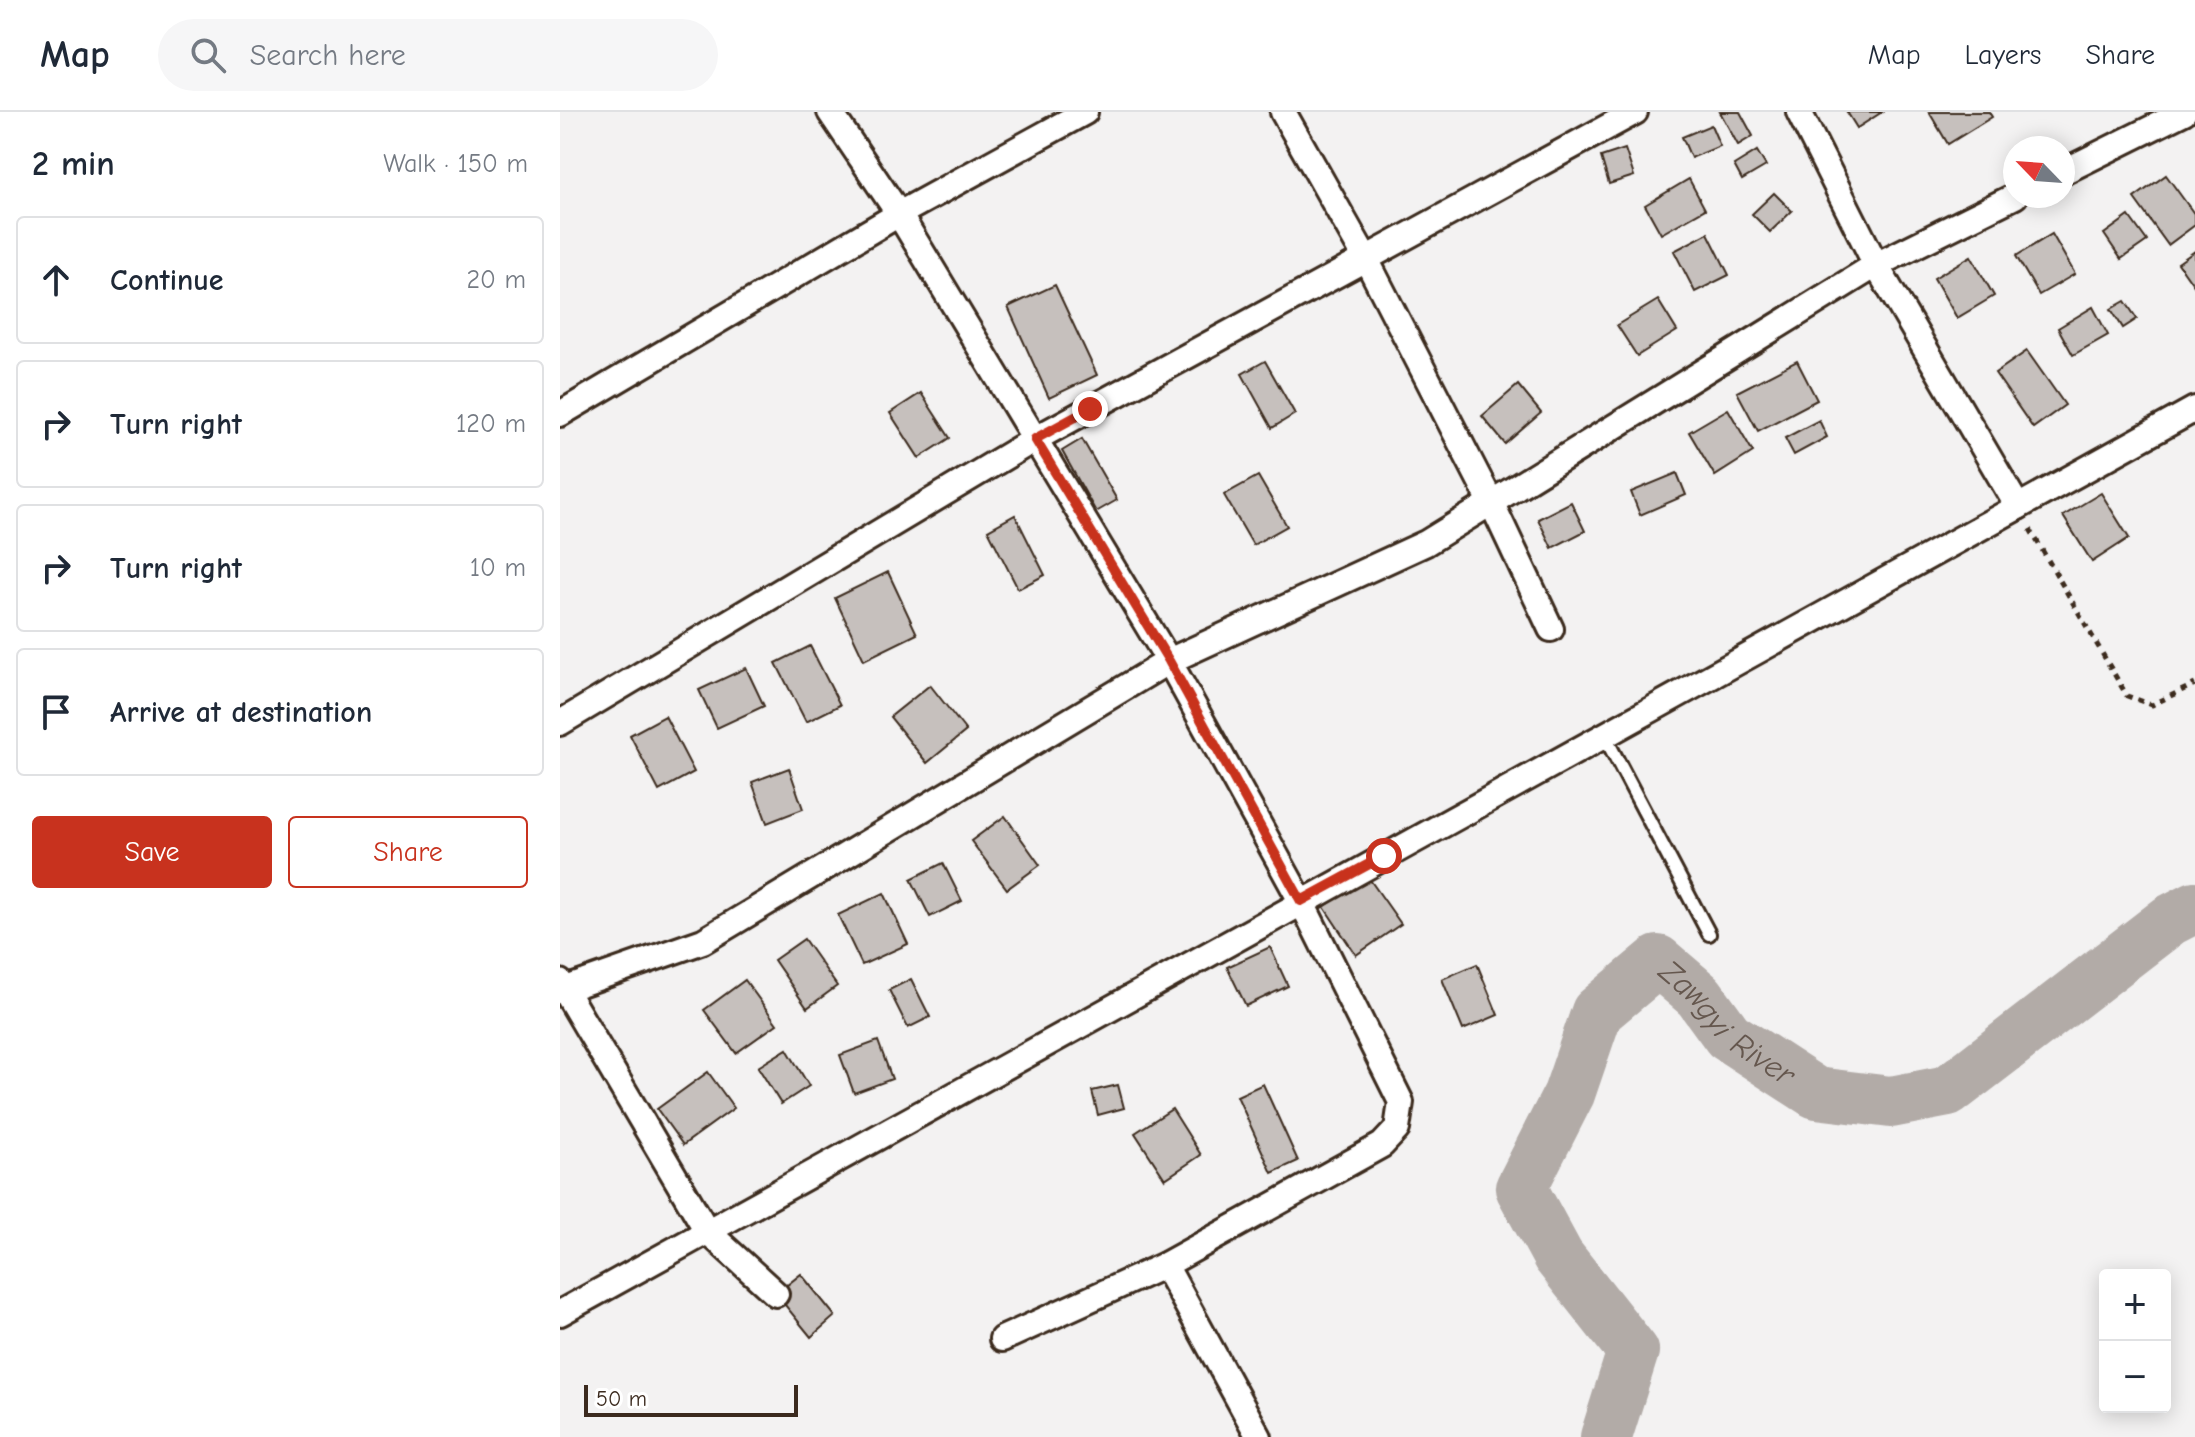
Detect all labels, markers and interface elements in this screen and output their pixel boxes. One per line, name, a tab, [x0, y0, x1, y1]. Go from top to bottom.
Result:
search box	[158, 19, 718, 91]
text: Map	[40, 33, 110, 77]
icon: search	[186, 33, 230, 77]
text: Search here	[250, 38, 406, 73]
text: Map	[1868, 39, 1921, 71]
text: Layers	[1965, 39, 2041, 71]
text: Share	[2085, 39, 2155, 71]
north arrow	[2003, 136, 2075, 208]
text: 2 min	[32, 144, 115, 184]
text: Walk · 150 m	[383, 149, 528, 179]
icon: ahead	[34, 258, 78, 302]
text: Continue	[110, 263, 224, 298]
text: 20 m	[466, 265, 526, 295]
route end	[1072, 391, 1108, 427]
icon: right	[34, 402, 78, 446]
text: Turn right	[110, 407, 242, 442]
text: 120 m	[456, 409, 526, 439]
icon: right	[34, 546, 78, 590]
text: Turn right	[110, 551, 242, 586]
text: 10 m	[470, 553, 526, 583]
icon: arrive	[34, 690, 78, 734]
text: Arrive at destination	[110, 695, 372, 730]
button: Save	[32, 816, 272, 888]
button: Share	[288, 816, 528, 888]
route start	[1366, 838, 1402, 874]
water label: Zawgyi River	[1651, 952, 1803, 1094]
map controls	[2099, 1269, 2171, 1413]
button: +	[2099, 1269, 2171, 1341]
button: −	[2099, 1341, 2171, 1413]
scale bar	[584, 1381, 798, 1417]
text: 50 m	[596, 1386, 647, 1412]

